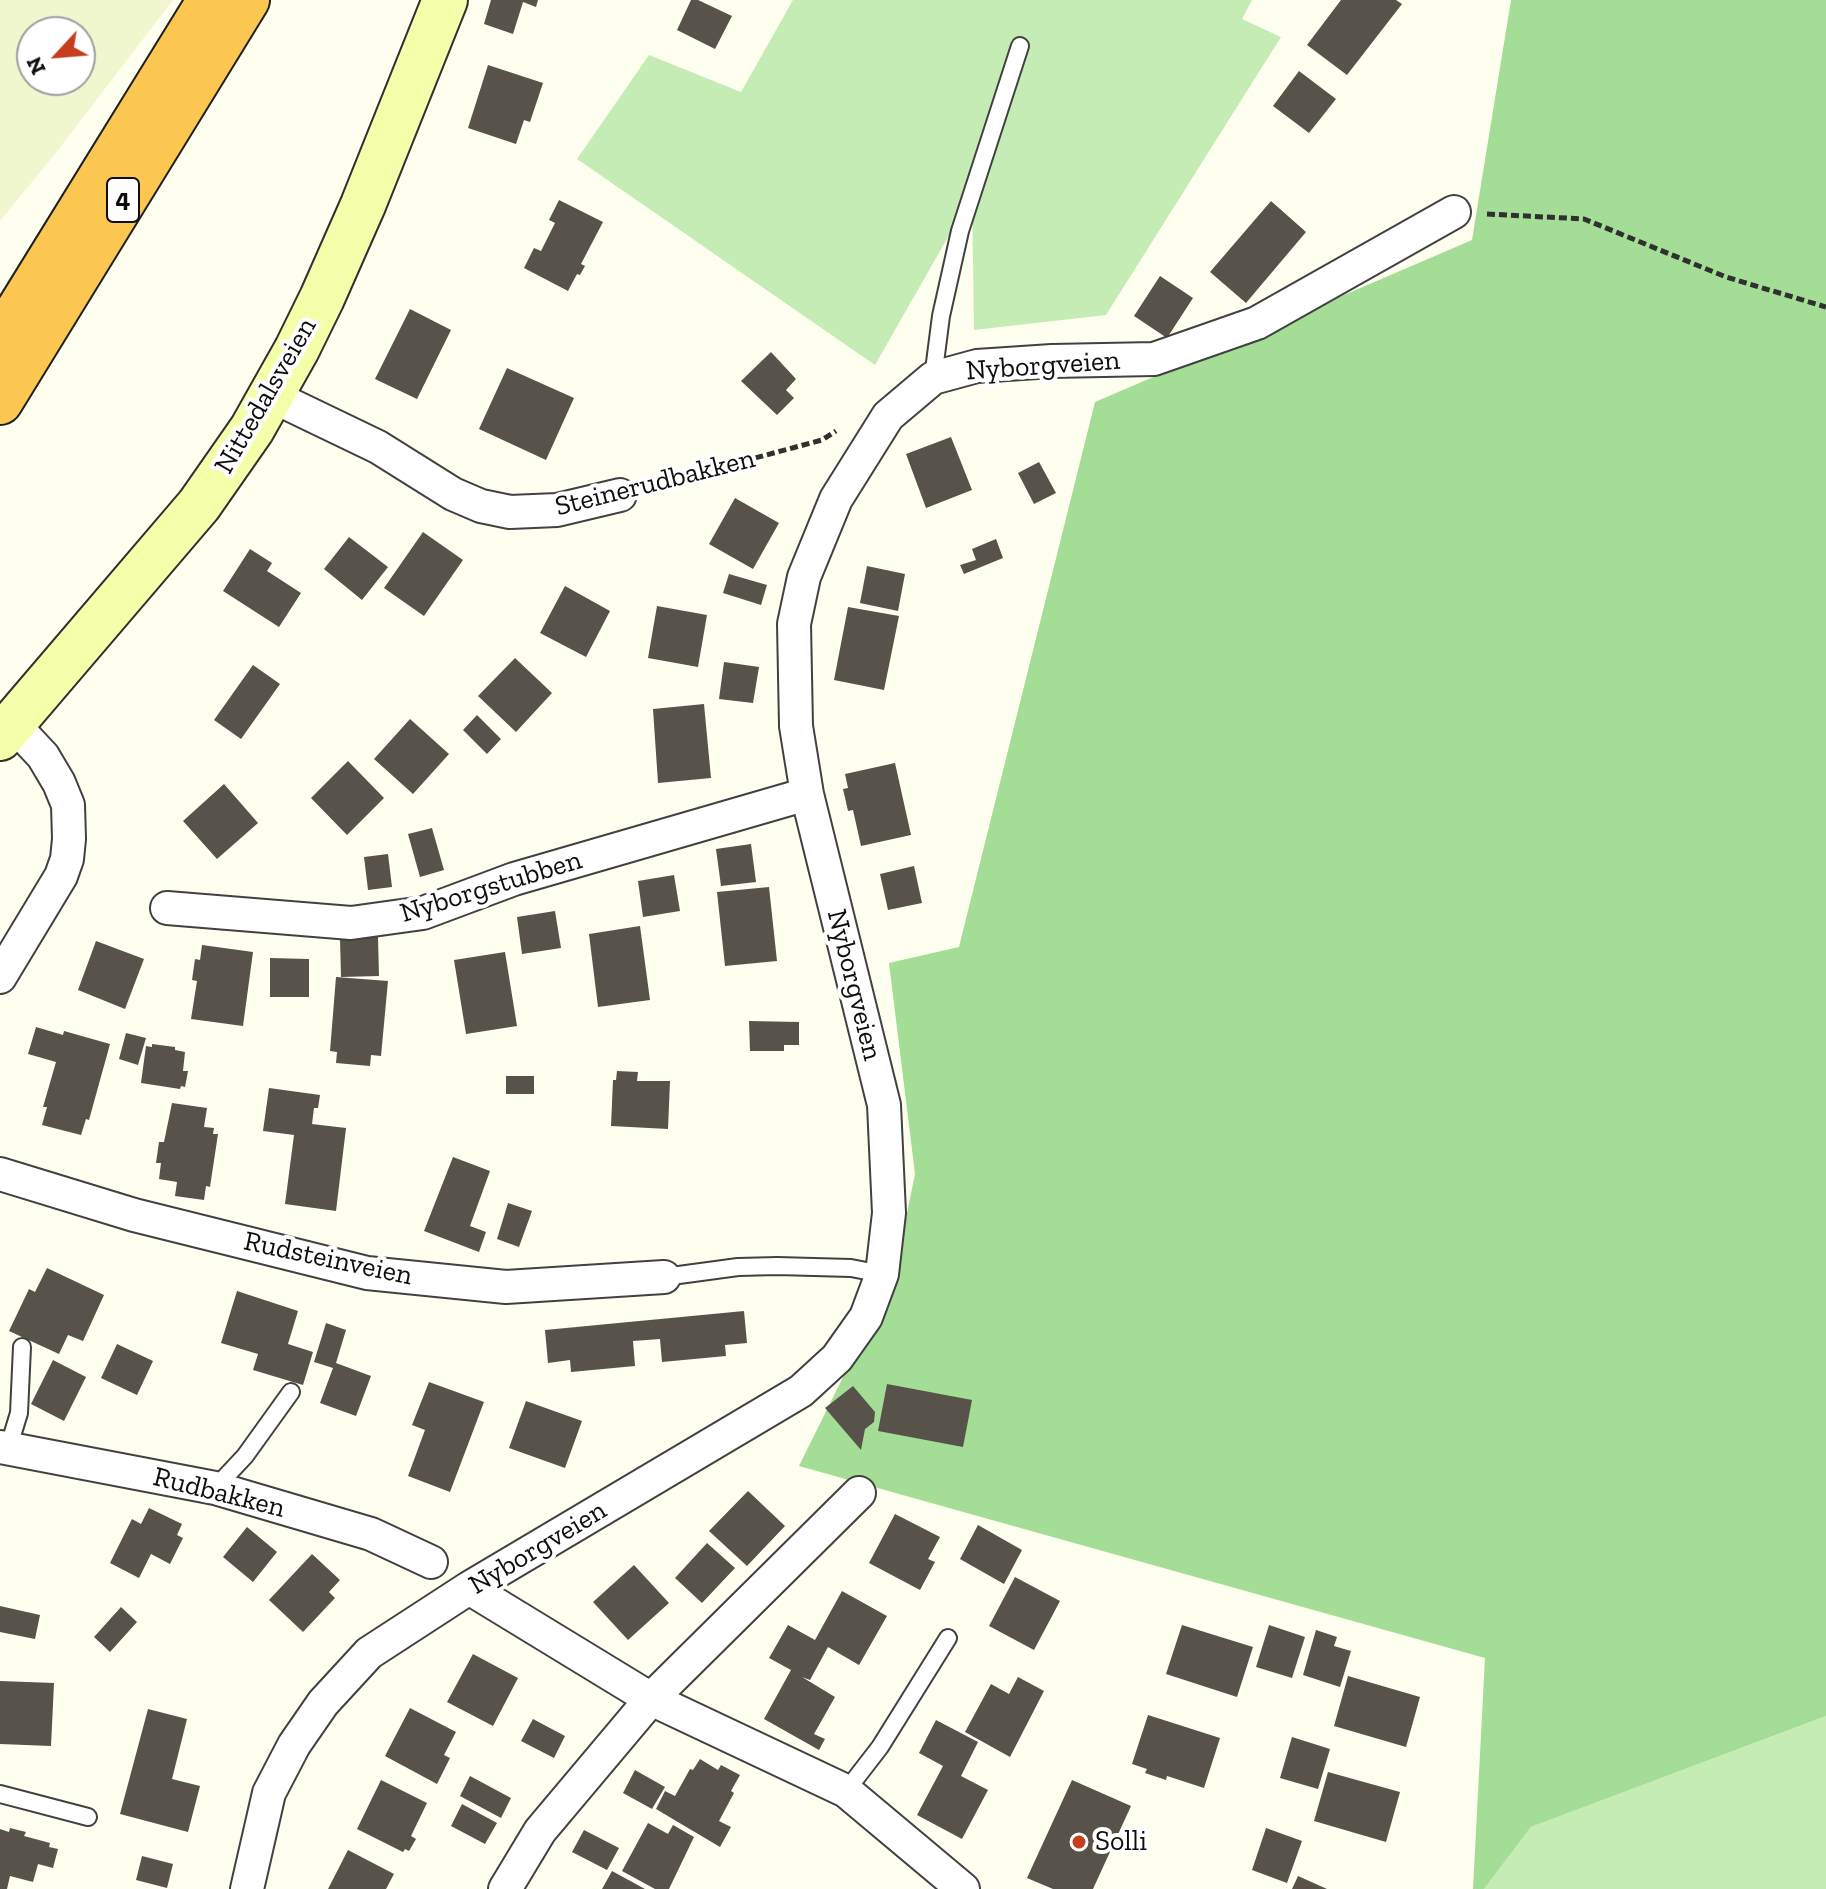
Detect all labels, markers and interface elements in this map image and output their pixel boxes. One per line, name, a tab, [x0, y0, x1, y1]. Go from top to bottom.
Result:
north arrow	[16, 16, 96, 96]
text: N	[20, 52, 52, 79]
road number: 4	[107, 178, 139, 222]
street label: Nittedalsveien	[208, 312, 324, 480]
street label: Nyborgveien	[965, 344, 1121, 388]
street label: Steinerudbakken	[552, 442, 758, 524]
street label: Nyborgstubben	[396, 843, 586, 931]
street label: Nyborgveien	[819, 906, 889, 1064]
street label: Rudsteinveien	[241, 1225, 415, 1293]
street label: Rudbakken	[150, 1460, 288, 1526]
street label: Nyborgveien	[463, 1494, 613, 1602]
place label: Solli	[1095, 1825, 1147, 1859]
marker: Solli	[1070, 1833, 1088, 1851]

